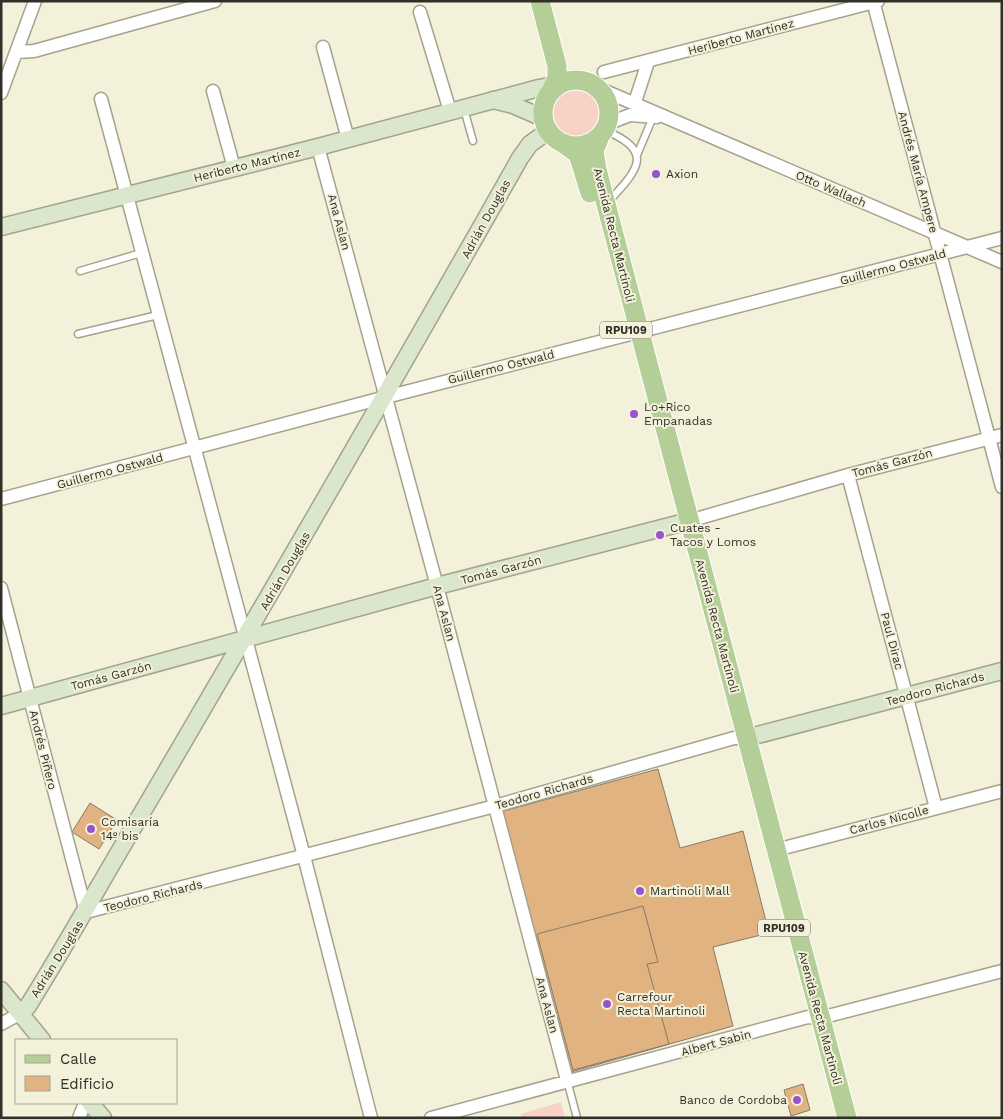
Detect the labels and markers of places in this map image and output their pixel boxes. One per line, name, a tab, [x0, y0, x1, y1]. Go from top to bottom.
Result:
place label: Axion	[666, 167, 698, 181]
marker: Axion	[650, 168, 662, 180]
place label: Lo+Rico Empanadas	[644, 400, 712, 428]
marker: Lo+Rico Empanadas	[628, 408, 640, 420]
place label: Cuates - Tacos y Lomos	[670, 521, 756, 549]
marker: Cuates - Tacos y Lomos	[654, 529, 666, 541]
place label: Comisaría 14º bis	[101, 815, 159, 843]
marker: Comisaría 14º bis	[85, 823, 97, 835]
place label: Martinoli Mall	[650, 884, 730, 898]
marker: Martinoli Mall	[634, 885, 646, 897]
place label: Carrefour Recta Martinoli	[617, 990, 705, 1018]
marker: Carrefour Recta Martinoli	[601, 998, 613, 1010]
place label: Banco de Cordoba	[679, 1093, 787, 1107]
marker: Banco de Cordoba	[791, 1094, 803, 1106]

